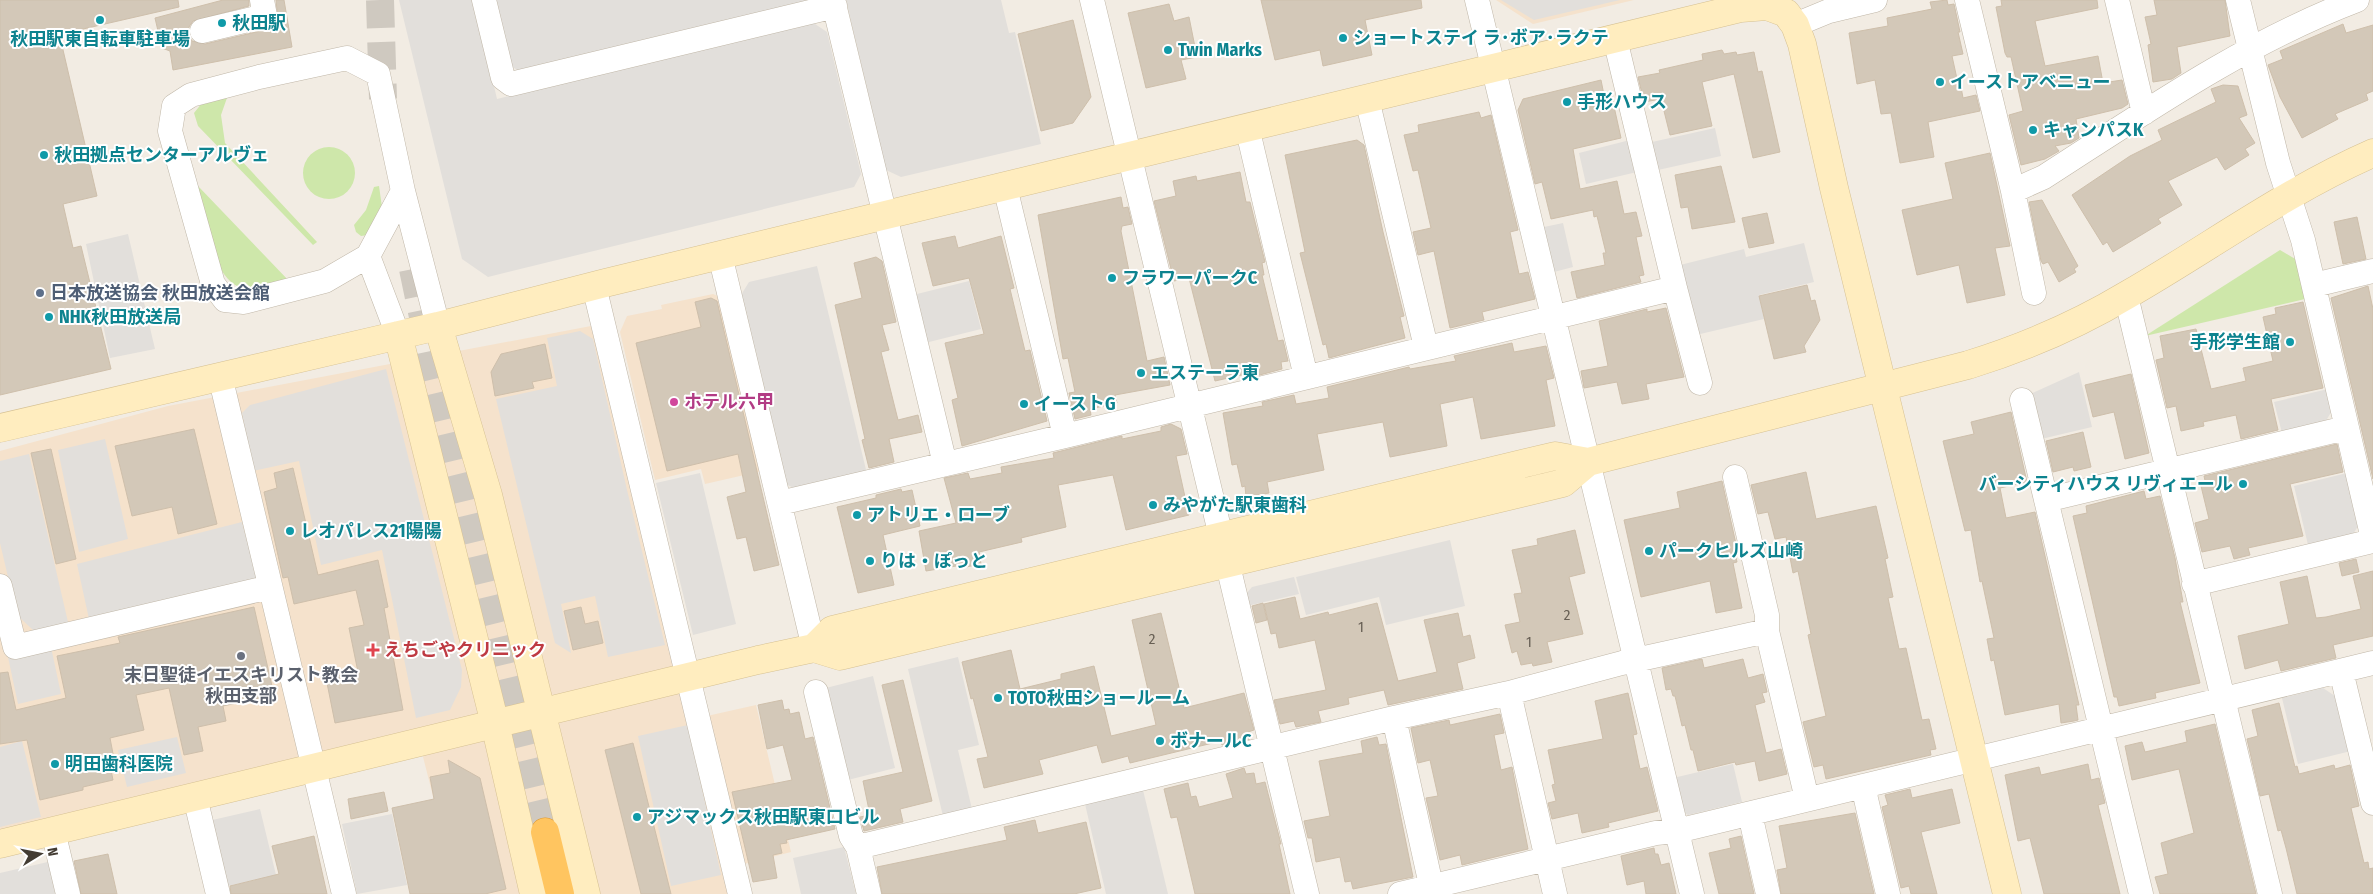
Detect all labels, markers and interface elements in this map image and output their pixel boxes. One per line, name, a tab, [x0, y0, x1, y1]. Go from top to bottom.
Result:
place label: 秋田駅	[232, 12, 286, 34]
marker: 秋田駅東自転車駐車場	[94, 14, 106, 26]
marker: 秋田駅	[216, 17, 228, 29]
place label: ショートステイ ラ･ボア･ラクテ	[1353, 27, 1609, 49]
place label: 秋田駅東自転車駐車場	[10, 28, 190, 50]
marker: ショートステイ ラ･ボア･ラクテ	[1337, 32, 1349, 44]
place label: Twin Marks	[1178, 39, 1262, 61]
marker: Twin Marks	[1162, 44, 1174, 56]
place label: イーストアベニュー	[1950, 71, 2111, 93]
marker: イーストアベニュー	[1934, 76, 1946, 88]
place label: 手形ハウス	[1577, 91, 1667, 113]
marker: 手形ハウス	[1561, 96, 1573, 108]
place label: キャンパスK	[2043, 119, 2144, 141]
marker: キャンパスK	[2027, 124, 2039, 136]
place label: 秋田拠点センターアルヴェ	[54, 144, 269, 166]
marker: 秋田拠点センターアルヴェ	[38, 149, 50, 161]
place label: フラワーパークC	[1122, 267, 1258, 289]
marker: フラワーパークC	[1106, 272, 1118, 284]
place label: 日本放送協会 秋田放送会館	[50, 282, 270, 304]
marker: 日本放送協会 秋田放送会館	[34, 287, 46, 299]
place label: NHK秋田放送局	[59, 306, 181, 328]
marker: NHK秋田放送局	[43, 311, 55, 323]
place label: 手形学生館	[2190, 331, 2280, 353]
marker: 手形学生館	[2284, 336, 2296, 348]
place label: エステーラ東	[1151, 362, 1259, 384]
marker: エステーラ東	[1135, 367, 1147, 379]
place label: ホテル六甲	[684, 391, 774, 413]
place label: イーストG	[1034, 393, 1116, 415]
marker: ホテル六甲	[668, 396, 680, 408]
marker: イーストG	[1018, 398, 1030, 410]
place label: バーシティハウス リヴィエール	[1979, 473, 2233, 495]
marker: バーシティハウス リヴィエール	[2237, 478, 2249, 490]
place label: みやがた駅東歯科	[1163, 494, 1307, 516]
marker: みやがた駅東歯科	[1147, 499, 1159, 511]
place label: アトリエ・ローブ	[867, 504, 1010, 526]
marker: アトリエ・ローブ	[851, 509, 863, 521]
place label: レオパレス21陽陽	[300, 520, 442, 542]
marker: レオパレス21陽陽	[284, 525, 296, 537]
place label: パークヒルズ山崎	[1659, 540, 1803, 562]
marker: パークヒルズ山崎	[1643, 545, 1655, 557]
place label: りは・ぽっと	[880, 550, 988, 572]
marker: りは・ぽっと	[864, 555, 876, 567]
house number: 2	[1564, 606, 1571, 624]
house number: 1	[1358, 618, 1364, 636]
house number: 2	[1149, 630, 1156, 648]
house number: 1	[1526, 633, 1532, 651]
place label: えちごやクリニック	[384, 639, 546, 661]
marker: えちごやクリニック	[366, 643, 380, 657]
marker: 末日聖徒イエスキリスト教会 秋田支部	[235, 650, 247, 662]
place label: 末日聖徒イエスキリスト教会 秋田支部	[124, 664, 358, 707]
place label: TOTO秋田ショールーム	[1008, 687, 1190, 709]
marker: TOTO秋田ショールーム	[992, 692, 1004, 704]
place label: ボナールC	[1170, 730, 1252, 752]
marker: ボナールC	[1154, 735, 1166, 747]
place label: 明田歯科医院	[65, 753, 173, 775]
marker: 明田歯科医院	[49, 758, 61, 770]
place label: アジマックス秋田駅東口ビル	[647, 806, 880, 828]
marker: アジマックス秋田駅東口ビル	[631, 811, 643, 823]
north arrow	[15, 829, 65, 879]
text: N	[43, 846, 61, 857]

